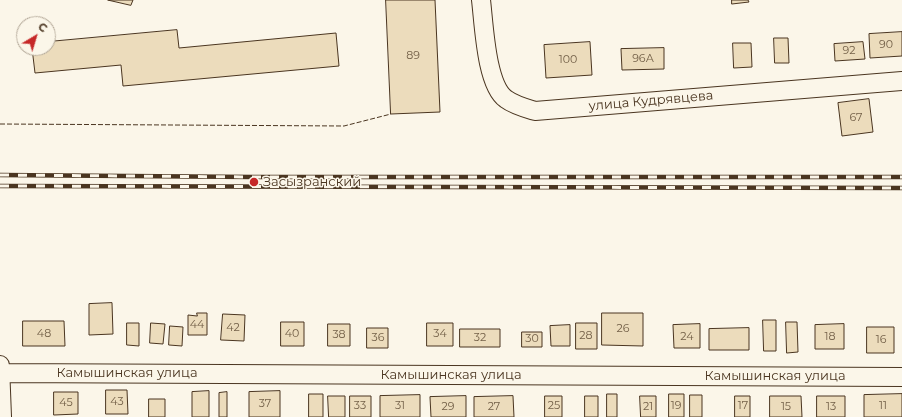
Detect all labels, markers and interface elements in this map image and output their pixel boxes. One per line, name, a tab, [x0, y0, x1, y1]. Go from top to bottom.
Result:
north arrow	[16, 16, 56, 56]
text: С	[35, 19, 50, 35]
house number: 90	[879, 38, 893, 52]
house number: 92	[843, 44, 855, 58]
house number: 89	[406, 49, 420, 63]
house number: 96А	[632, 52, 654, 66]
house number: 100	[559, 53, 577, 67]
street label: улица Кудрявцева	[588, 88, 714, 114]
house number: 67	[849, 111, 863, 125]
place label: Засызранский	[263, 174, 361, 190]
marker: Засызранский	[248, 176, 260, 188]
house number: 44	[190, 318, 204, 332]
house number: 42	[226, 321, 240, 335]
house number: 26	[617, 322, 629, 336]
house number: 48	[37, 327, 51, 341]
house number: 40	[285, 327, 299, 341]
house number: 34	[433, 327, 447, 341]
house number: 38	[332, 328, 346, 342]
house number: 28	[579, 329, 593, 343]
house number: 24	[680, 330, 694, 344]
house number: 18	[825, 330, 835, 344]
house number: 36	[372, 331, 384, 345]
house number: 32	[474, 331, 486, 345]
house number: 30	[525, 332, 539, 346]
house number: 16	[876, 333, 886, 347]
street label: Камышинская улица	[57, 365, 197, 381]
street label: Камышинская улица	[381, 367, 521, 383]
street label: Камышинская улица	[705, 368, 845, 384]
house number: 43	[110, 395, 124, 409]
house number: 45	[59, 396, 73, 410]
house number: 37	[259, 397, 271, 411]
house number: 33	[354, 399, 366, 413]
house number: 31	[395, 399, 405, 413]
house number: 25	[548, 399, 560, 413]
house number: 19	[671, 399, 681, 413]
house number: 17	[738, 399, 748, 413]
house number: 11	[879, 399, 887, 413]
house number: 29	[442, 400, 454, 414]
house number: 27	[488, 400, 500, 414]
house number: 21	[643, 400, 653, 414]
house number: 15	[781, 400, 791, 414]
house number: 13	[826, 400, 836, 414]

